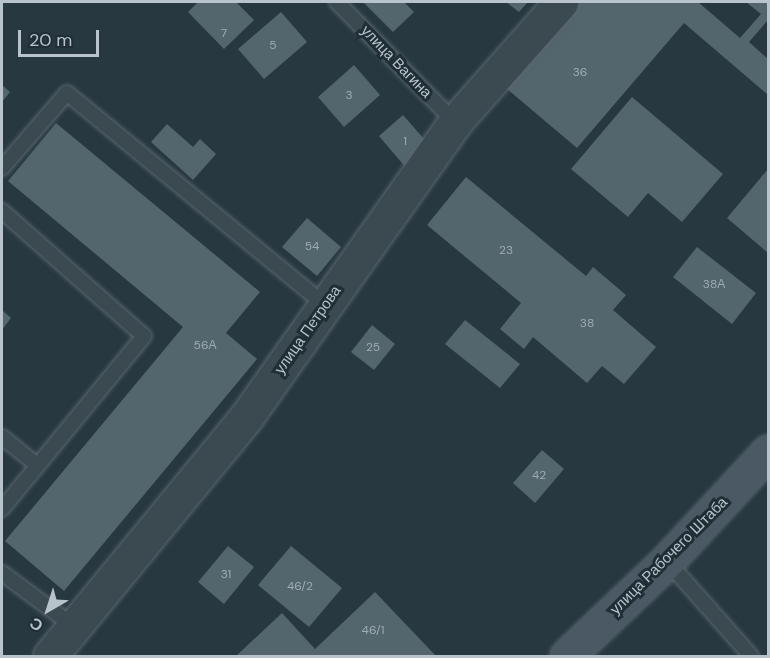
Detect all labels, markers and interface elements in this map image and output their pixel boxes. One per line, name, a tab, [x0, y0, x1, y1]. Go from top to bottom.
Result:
scale bar	[21, 18, 102, 56]
street label: улица Вагина	[357, 22, 435, 102]
house number: 7	[221, 27, 227, 41]
text: 20 m	[29, 28, 72, 52]
house number: 5	[269, 39, 277, 53]
house number: 36	[573, 66, 587, 80]
house number: 3	[345, 89, 353, 103]
house number: 1	[403, 135, 407, 149]
house number: 54	[305, 240, 319, 254]
house number: 23	[499, 244, 513, 258]
house number: 38А	[703, 278, 725, 292]
street label: улица Петрова	[271, 282, 345, 378]
house number: 38	[580, 317, 594, 331]
house number: 56А	[194, 339, 216, 353]
house number: 25	[366, 341, 380, 355]
house number: 42	[532, 469, 546, 483]
street label: улица Рабочего Штаба	[607, 494, 731, 618]
house number: 31	[221, 568, 231, 582]
north arrow	[18, 580, 78, 640]
house number: 46/2	[287, 580, 313, 594]
text: С	[25, 613, 47, 636]
house number: 46/1	[362, 624, 384, 638]

